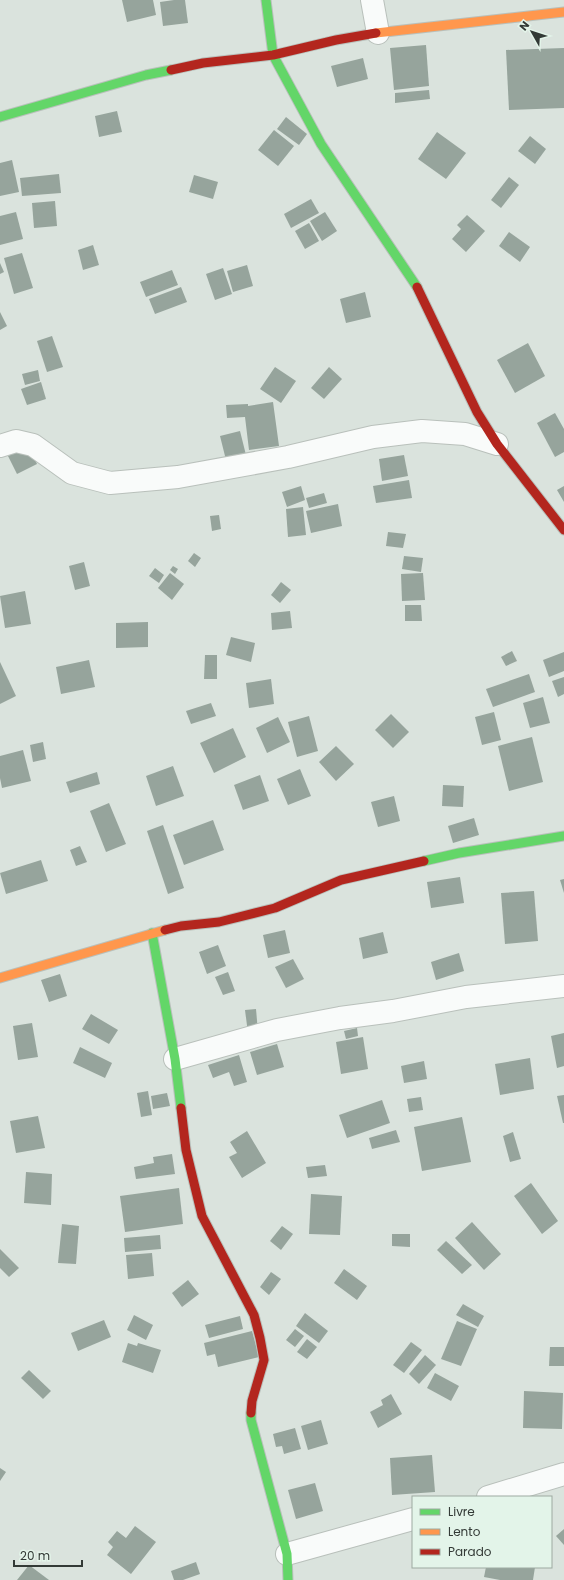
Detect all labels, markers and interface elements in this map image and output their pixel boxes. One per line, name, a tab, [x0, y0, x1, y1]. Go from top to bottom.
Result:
north arrow	[512, 12, 552, 52]
text: N	[515, 17, 533, 34]
legend	[412, 1496, 552, 1568]
text: Livre	[448, 1503, 475, 1520]
text: Lento	[448, 1523, 481, 1540]
scale bar	[14, 1542, 82, 1568]
text: Parado	[448, 1543, 492, 1560]
text: 20 m	[20, 1547, 50, 1564]

